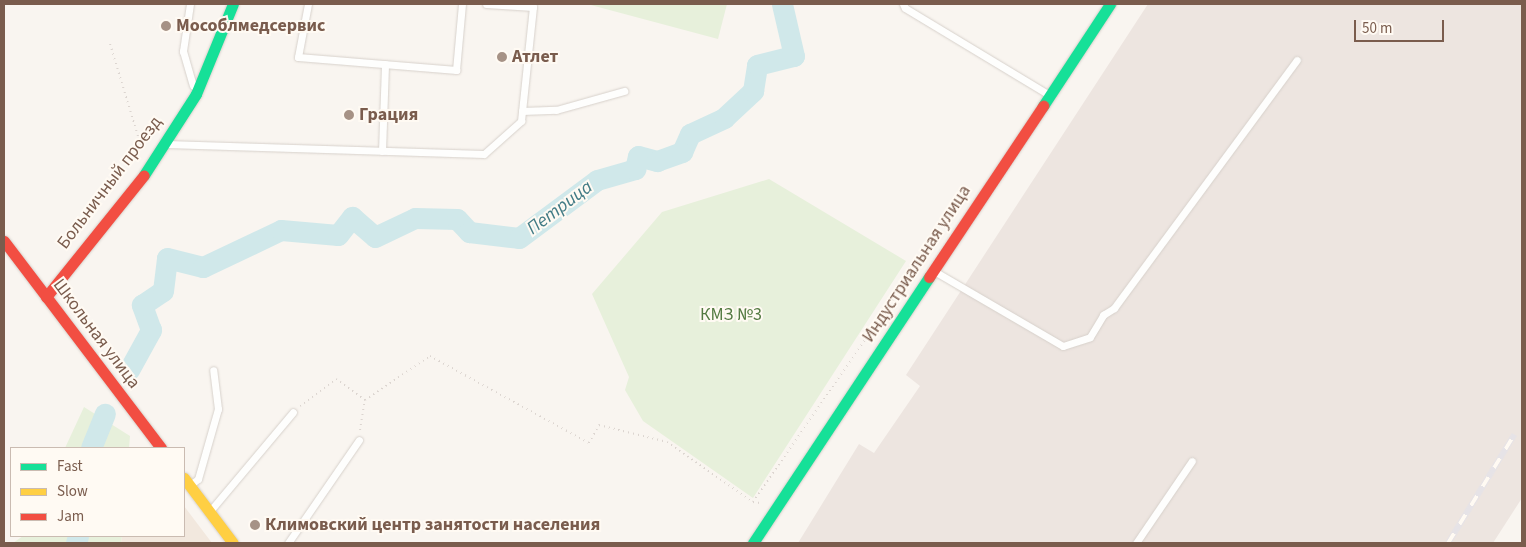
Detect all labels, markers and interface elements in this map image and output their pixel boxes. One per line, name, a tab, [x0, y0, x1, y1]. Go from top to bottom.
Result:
scale bar	[1356, 10, 1446, 42]
place label: Мособлмедсервис	[176, 15, 326, 37]
text: 50 m	[1362, 18, 1392, 39]
marker: Мособлмедсервис	[160, 20, 172, 32]
place label: Атлет	[512, 46, 558, 68]
marker: Атлет	[496, 51, 508, 63]
place label: Грация	[359, 104, 418, 126]
marker: Грация	[343, 109, 355, 121]
street label: Больничный проезд	[53, 112, 167, 254]
water label: Петрица	[523, 176, 597, 240]
street label: Индустриальная улица	[858, 181, 976, 347]
street label: Школьная улица	[48, 275, 144, 393]
park label: КМЗ №3	[700, 304, 762, 326]
legend	[10, 447, 185, 537]
text: Fast	[57, 456, 83, 477]
text: Slow	[57, 481, 88, 502]
text: Jam	[57, 506, 84, 527]
place label: Климовский центр занятости населения	[265, 514, 600, 536]
marker: Климовский центр занятости населения	[249, 519, 261, 531]

